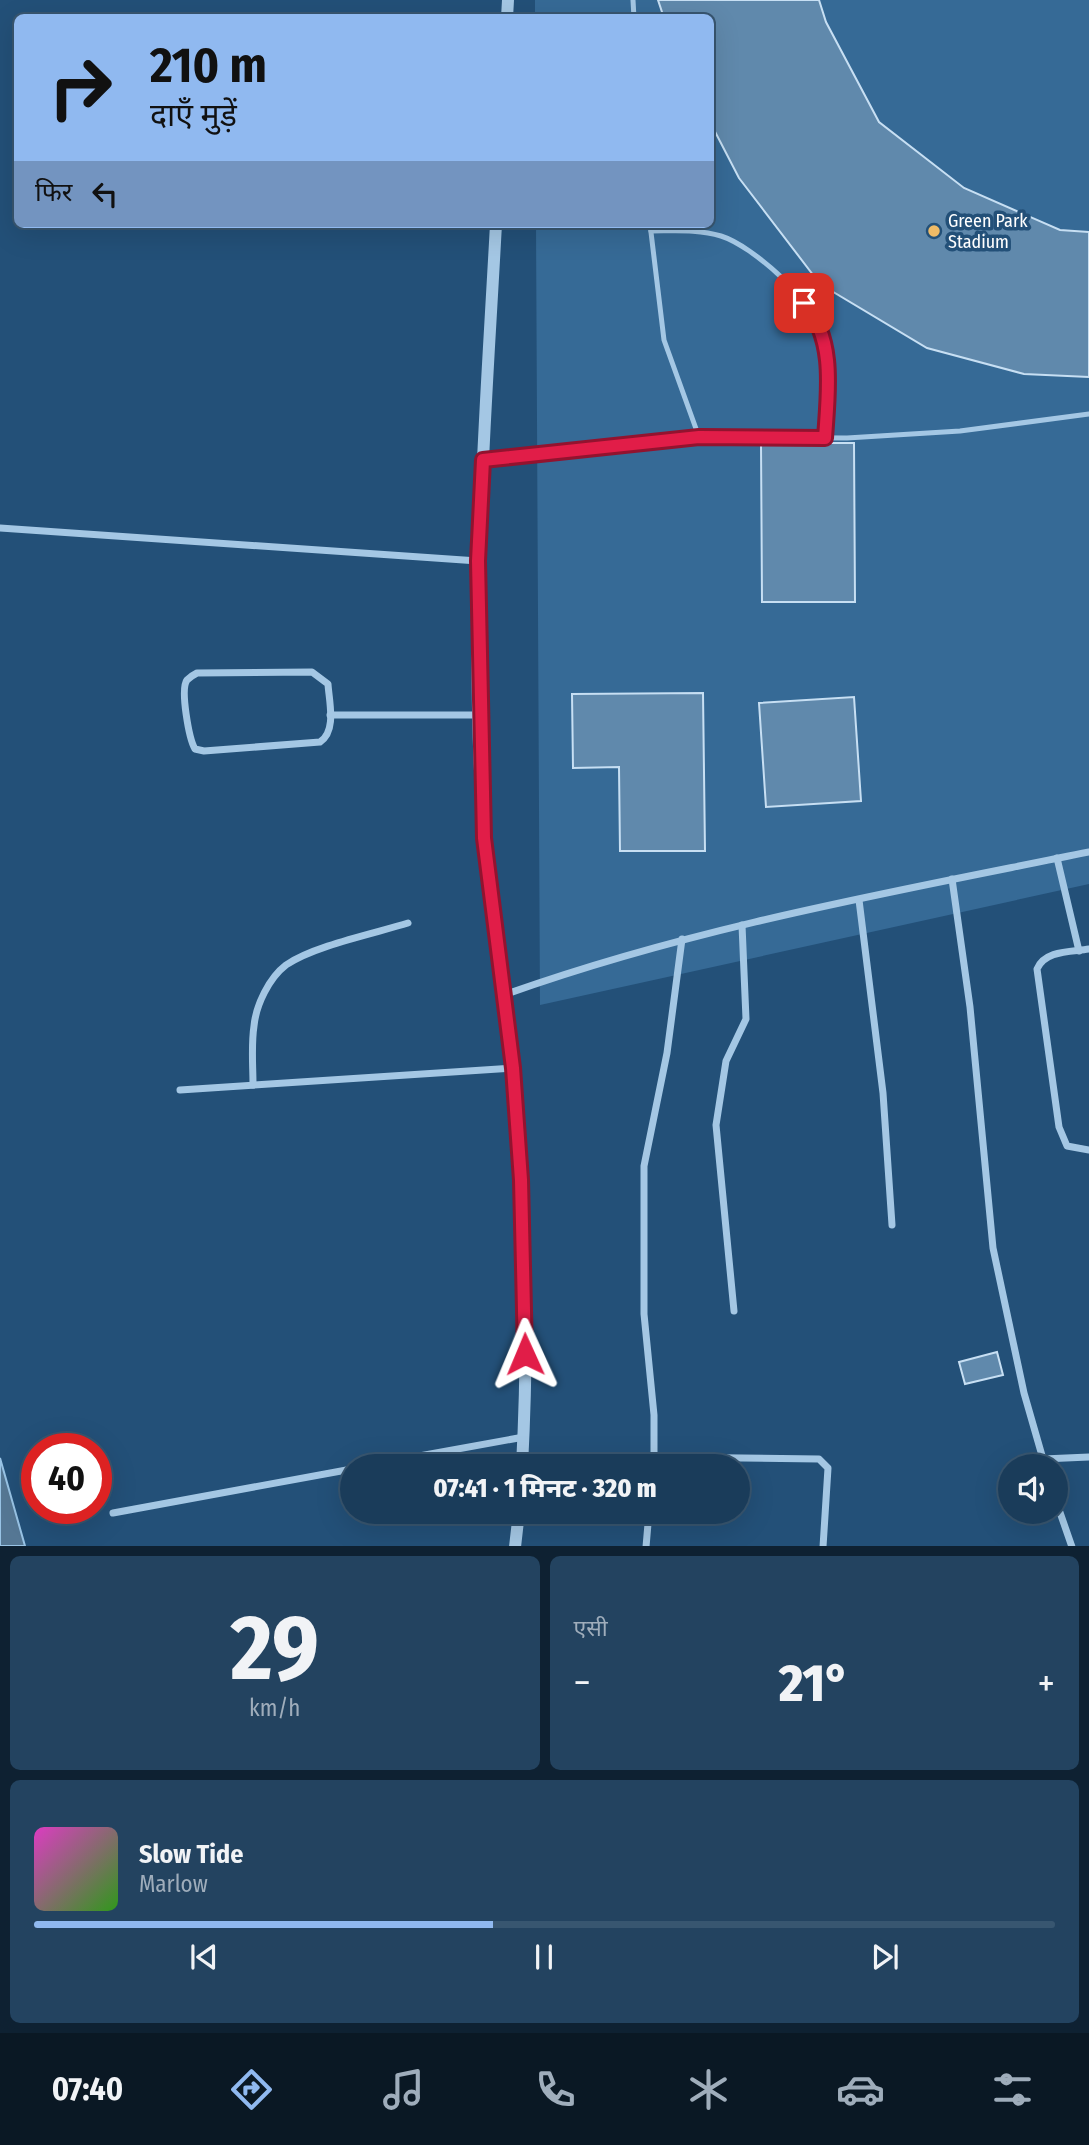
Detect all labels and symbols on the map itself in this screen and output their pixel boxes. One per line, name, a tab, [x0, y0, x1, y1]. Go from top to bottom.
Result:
place label: Green Park Stadium	[948, 210, 1028, 253]
marker: Green Park Stadium	[926, 223, 942, 239]
pin	[774, 273, 834, 333]
position arrow	[488, 1317, 562, 1391]
speed limit sign: 40	[21, 1433, 112, 1524]

